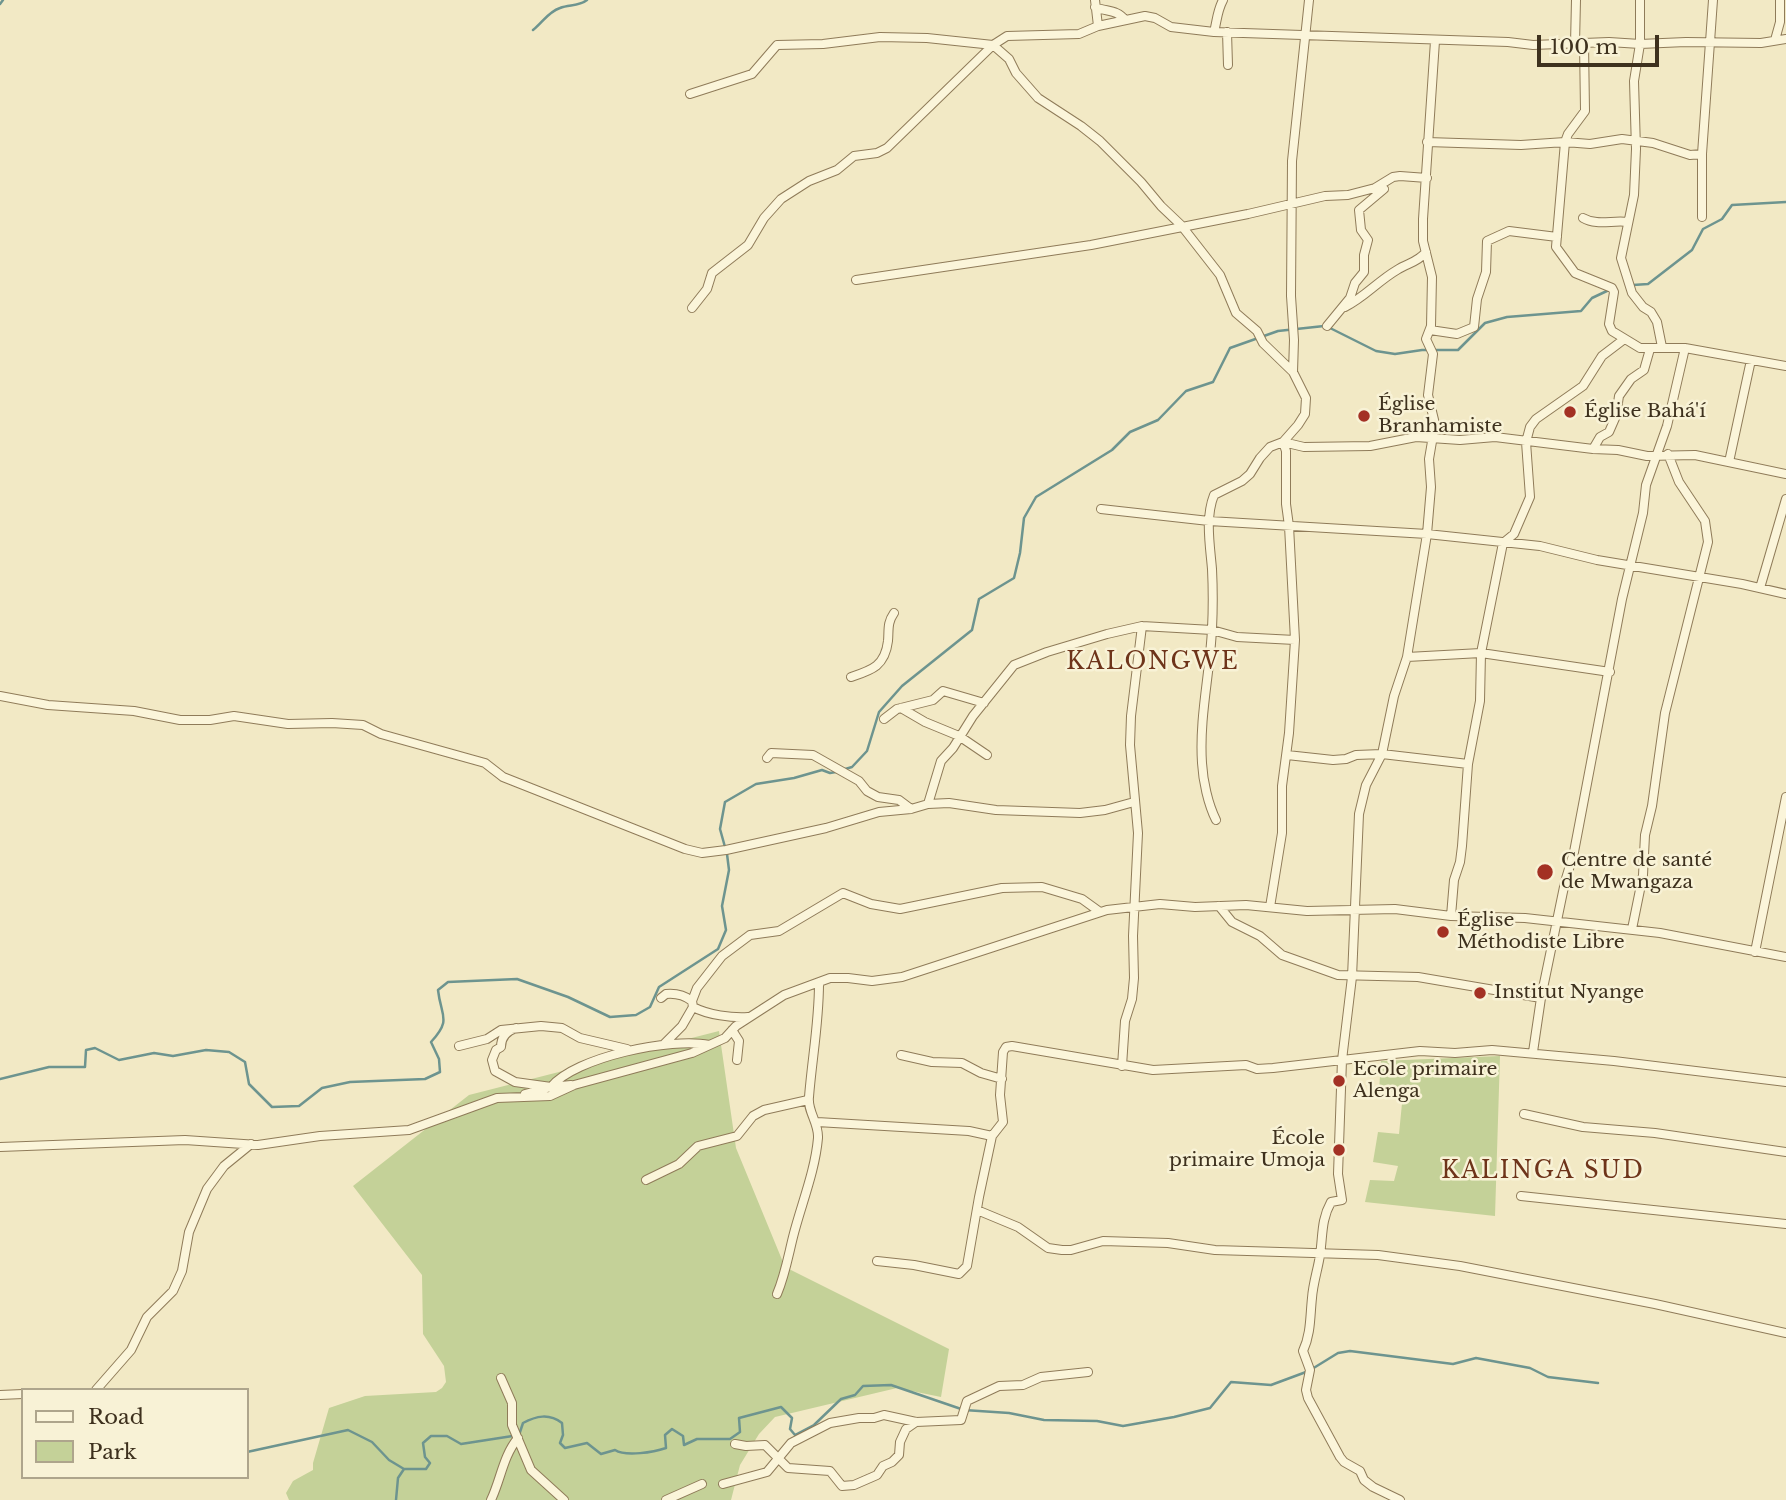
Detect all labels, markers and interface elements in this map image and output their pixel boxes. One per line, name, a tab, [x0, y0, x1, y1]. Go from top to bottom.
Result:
scale bar	[1541, 21, 1664, 65]
text: 100 m	[1550, 34, 1618, 60]
place label: Église Branhamiste	[1378, 394, 1502, 438]
place label: Église Bahá'í	[1584, 401, 1706, 423]
marker: Église Bahá'í	[1562, 404, 1578, 420]
marker: Église Branhamiste	[1356, 408, 1372, 424]
district label: KALONGWE	[1067, 649, 1239, 677]
place label: Centre de santé de Mwangaza	[1561, 850, 1712, 894]
marker: Centre de santé de Mwangaza	[1535, 862, 1555, 882]
place label: Église Méthodiste Libre	[1457, 910, 1625, 954]
marker: Église Méthodiste Libre	[1435, 924, 1451, 940]
place label: Institut Nyange	[1494, 982, 1644, 1004]
marker: Institut Nyange	[1472, 985, 1488, 1001]
place label: Ecole primaire Alenga	[1353, 1059, 1497, 1103]
marker: Ecole primaire Alenga	[1331, 1073, 1347, 1089]
place label: École primaire Umoja	[1169, 1128, 1325, 1172]
marker: École primaire Umoja	[1331, 1142, 1347, 1158]
district label: KALINGA SUD	[1443, 1158, 1643, 1186]
legend	[21, 1388, 248, 1479]
text: Road	[88, 1404, 144, 1430]
text: Park	[88, 1439, 137, 1465]

